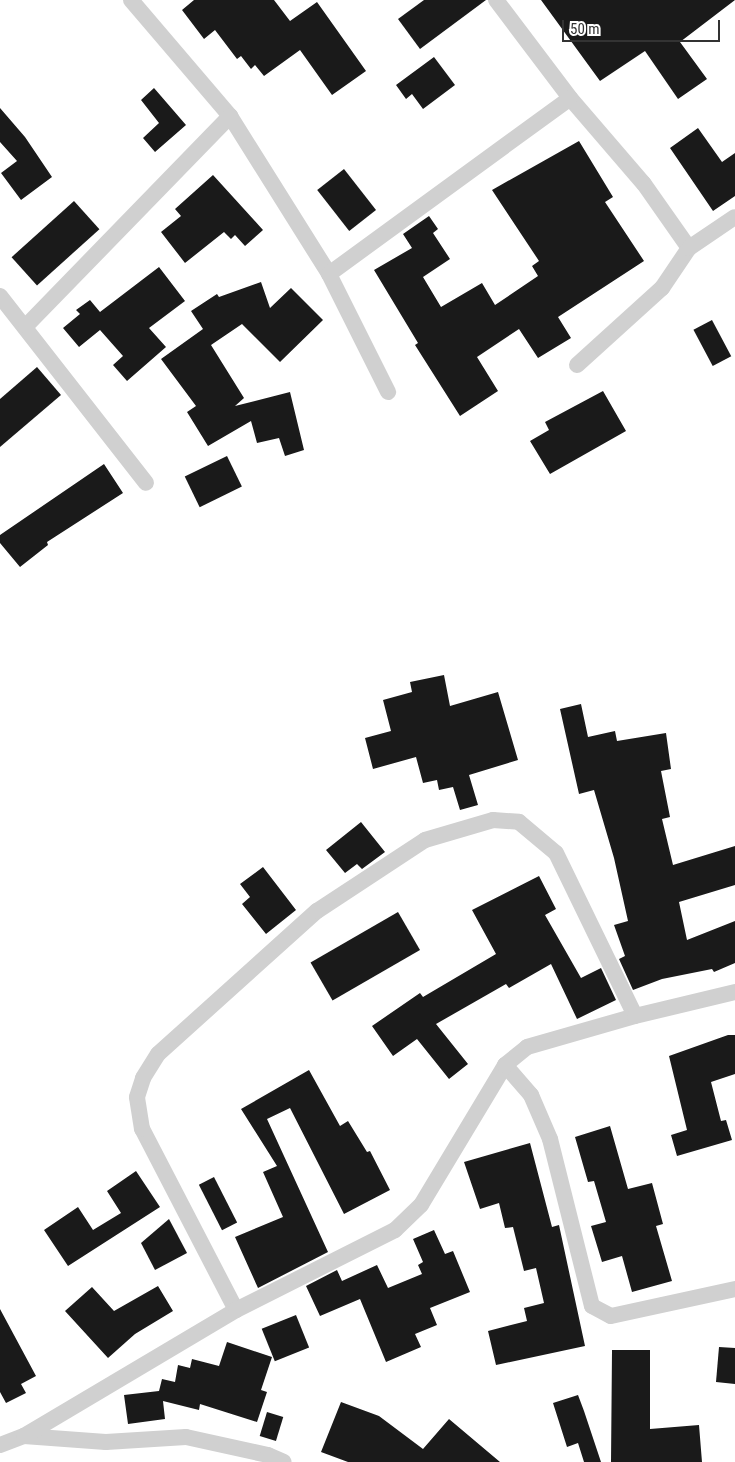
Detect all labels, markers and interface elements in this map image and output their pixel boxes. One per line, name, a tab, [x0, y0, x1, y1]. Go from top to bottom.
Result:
scale bar	[565, 10, 722, 42]
text: 50 m	[570, 20, 600, 38]

